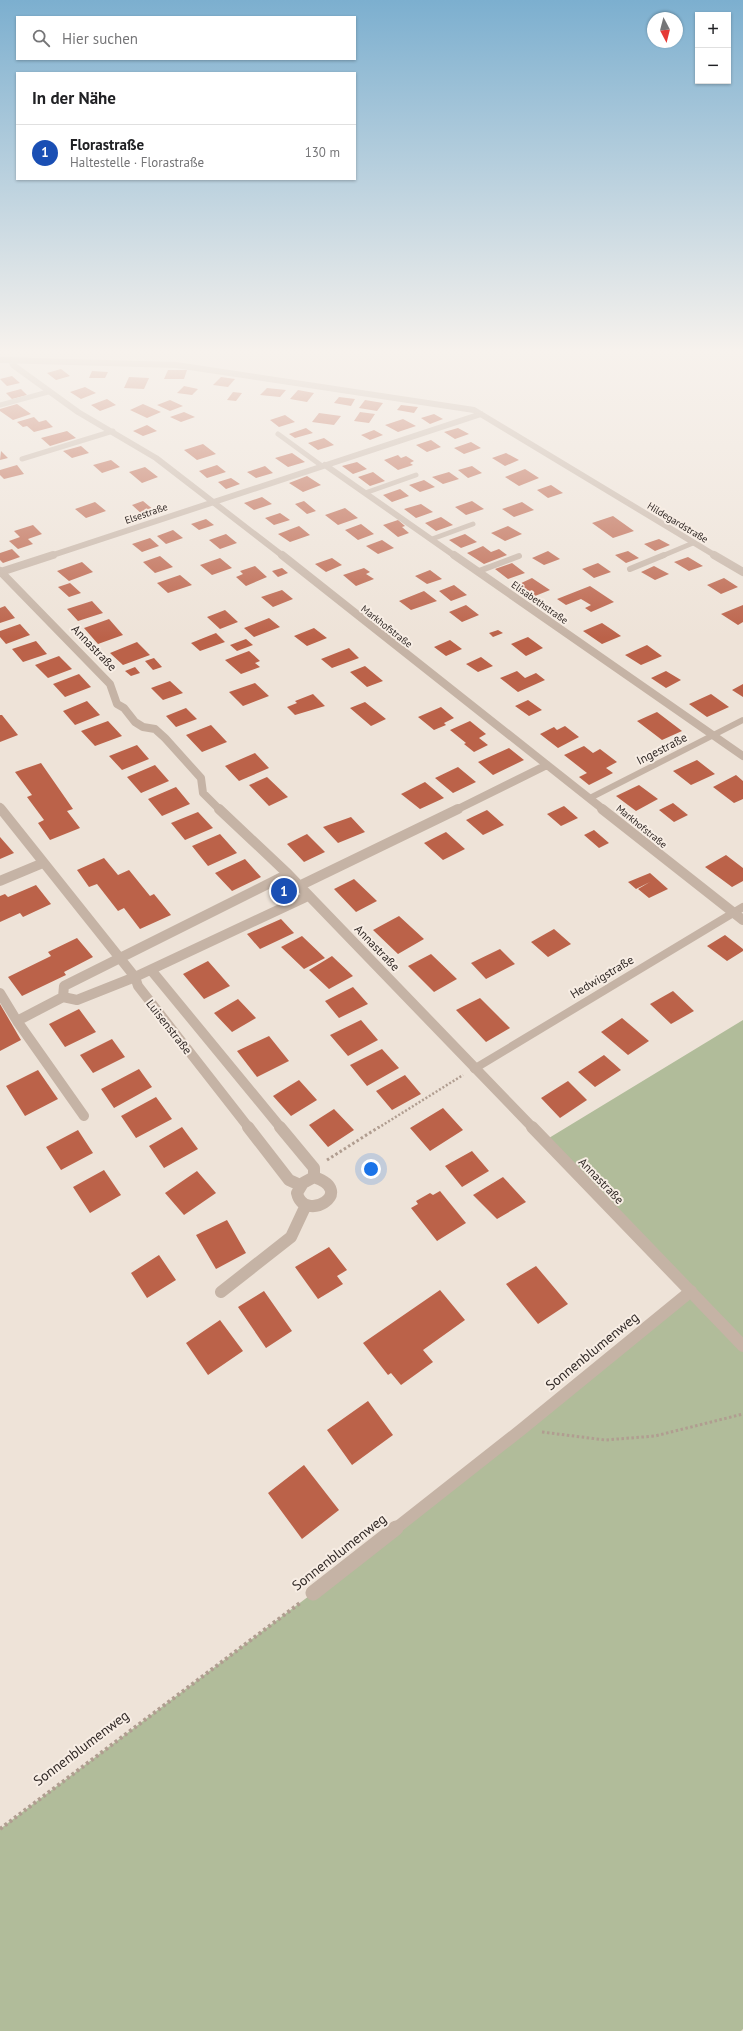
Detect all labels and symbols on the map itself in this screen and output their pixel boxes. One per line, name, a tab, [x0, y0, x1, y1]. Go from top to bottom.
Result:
north arrow	[647, 12, 683, 48]
street label: Hildegardstraße	[645, 499, 711, 546]
street label: Elsestraße	[123, 500, 169, 527]
street label: Elisabethstraße	[509, 578, 571, 627]
street label: Markhofstraße	[358, 602, 415, 651]
street label: Annastraße	[69, 621, 120, 674]
street label: Ingestraße	[634, 729, 690, 768]
street label: Markhofstraße	[614, 802, 670, 851]
pin: 1	[271, 876, 297, 906]
street label: Annastraße	[352, 921, 403, 974]
street label: Hedwigstraße	[567, 952, 636, 1001]
street label: Luisenstraße	[143, 996, 196, 1057]
street label: Annastraße	[576, 1154, 627, 1207]
your location	[361, 1159, 381, 1179]
street label: Sonnenblumenweg	[542, 1308, 642, 1394]
street label: Sonnenblumenweg	[288, 1510, 390, 1594]
street label: Sonnenblumenweg	[30, 1706, 132, 1790]

